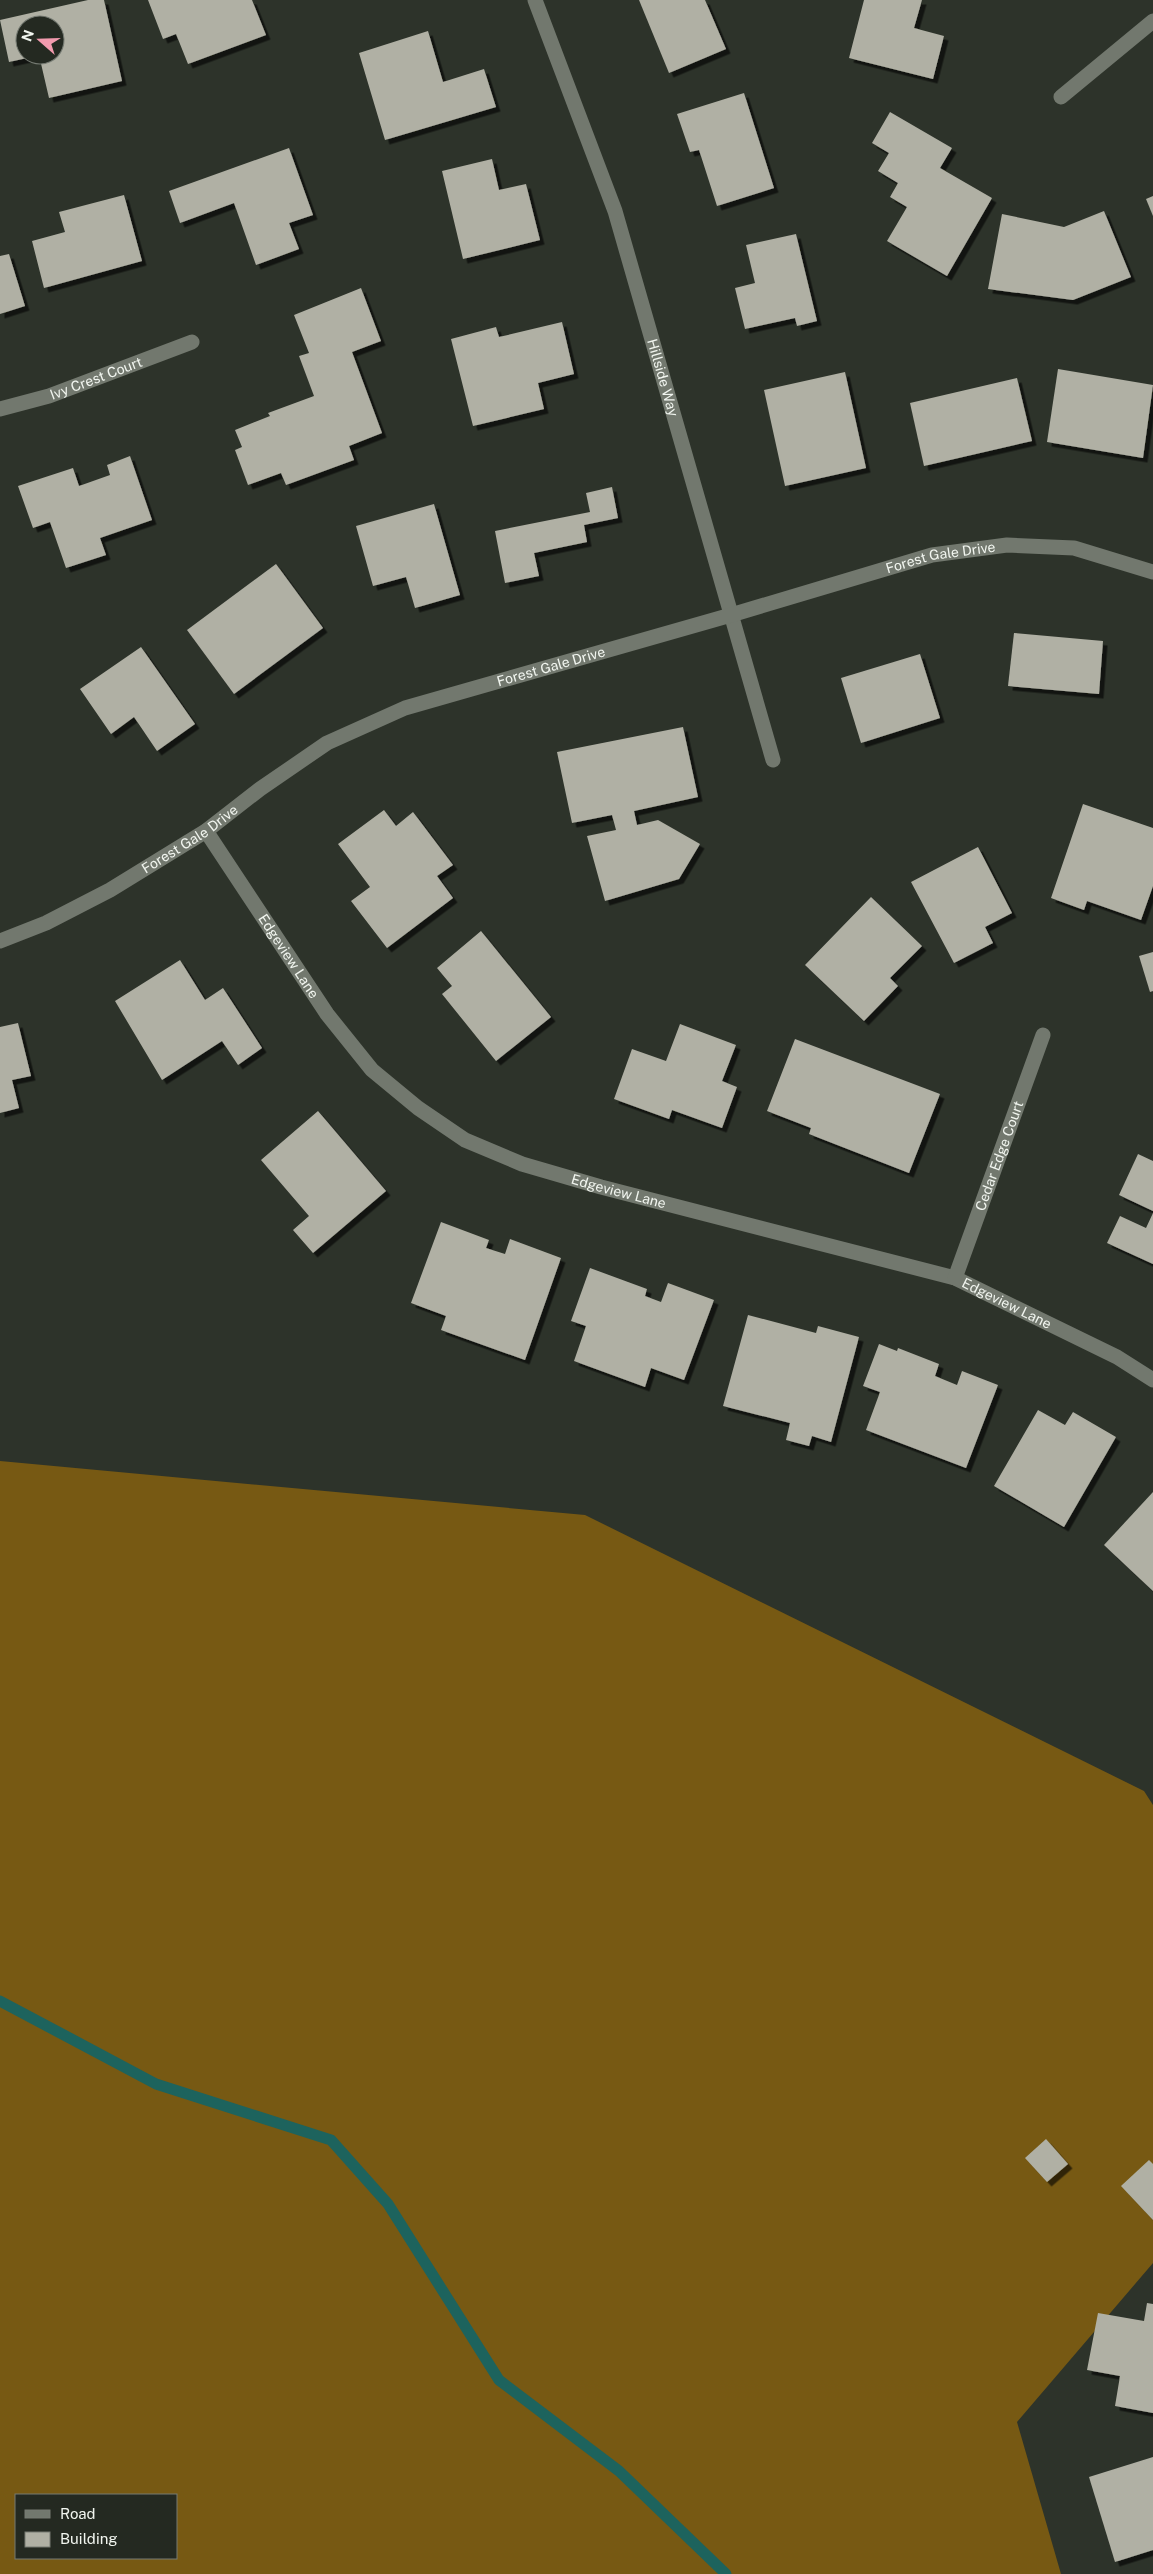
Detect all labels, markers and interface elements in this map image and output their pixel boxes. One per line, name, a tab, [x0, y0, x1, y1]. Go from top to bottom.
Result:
north arrow	[15, 15, 65, 65]
text: N	[18, 28, 37, 43]
street label: Hillside Way	[644, 337, 682, 419]
street label: Ivy Crest Court	[48, 354, 144, 403]
street label: Forest Gale Drive	[884, 539, 996, 576]
street label: Forest Gale Drive	[495, 643, 607, 689]
street label: Forest Gale Drive	[139, 801, 241, 877]
street label: Edgeview Lane	[255, 911, 322, 1001]
street label: Cedar Edge Court	[972, 1099, 1026, 1213]
street label: Edgeview Lane	[569, 1171, 668, 1211]
street label: Edgeview Lane	[959, 1275, 1054, 1332]
legend	[15, 2494, 178, 2559]
text: Road	[60, 2505, 96, 2522]
text: Building	[60, 2530, 118, 2547]

